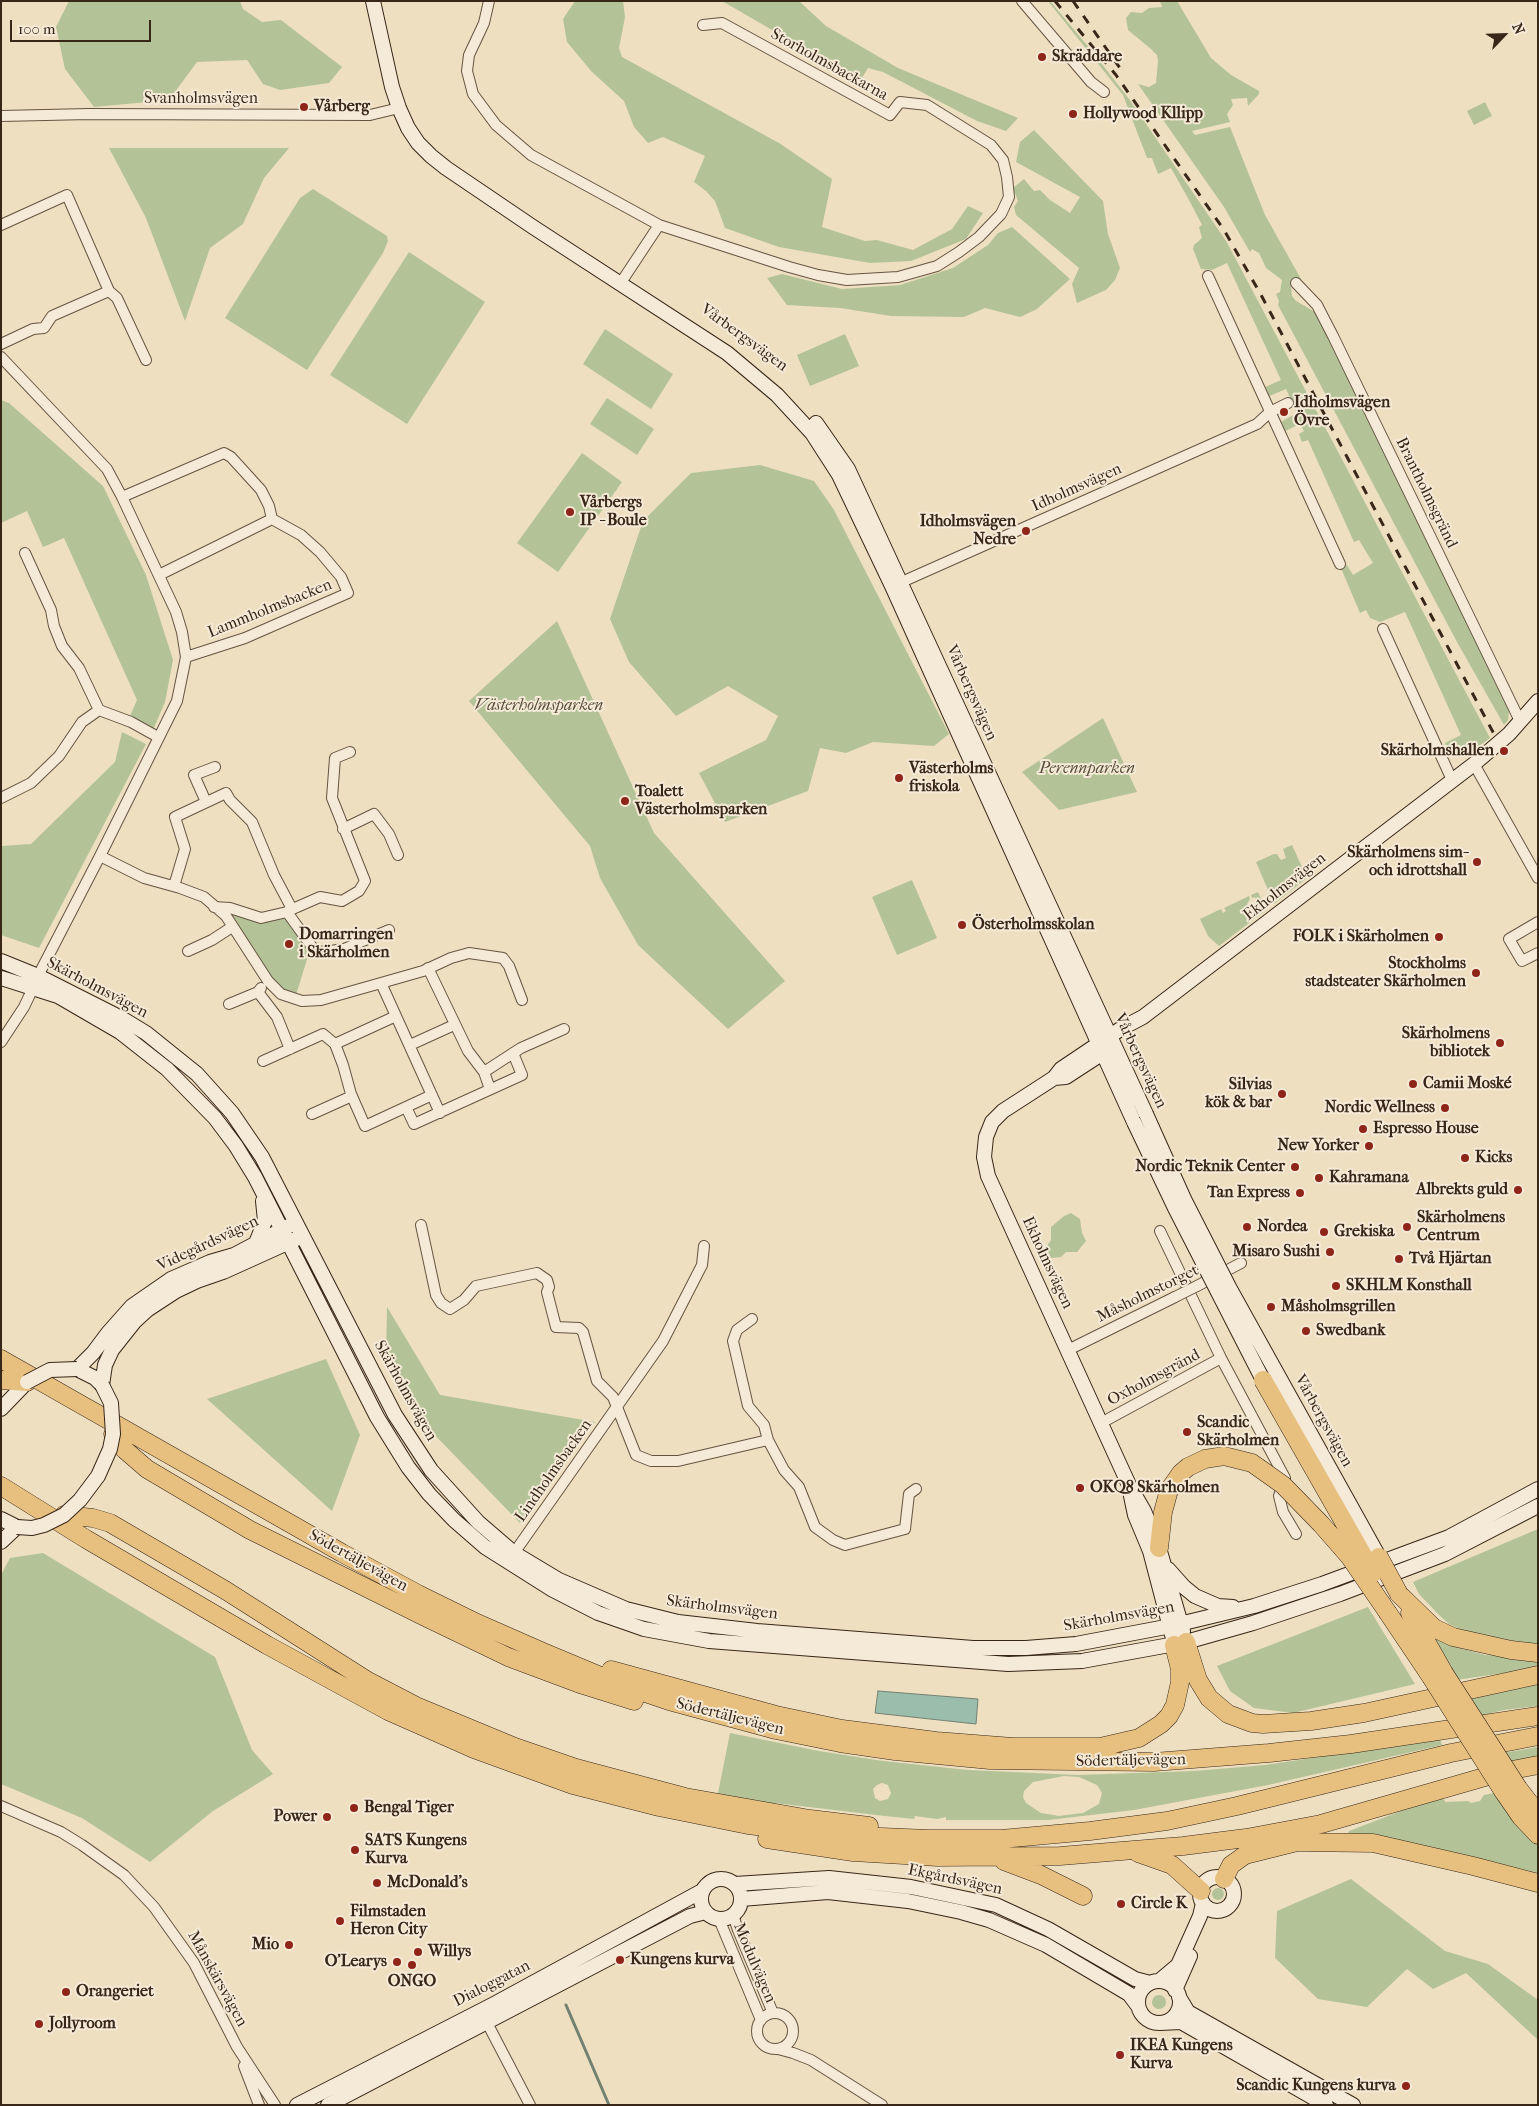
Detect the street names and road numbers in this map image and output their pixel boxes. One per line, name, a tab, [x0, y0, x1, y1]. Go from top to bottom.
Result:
street label: Storholmsbackarna	[767, 25, 891, 105]
street label: Svanholmsvägen	[144, 89, 258, 109]
street label: Vårbergsvägen	[697, 300, 791, 376]
street label: Brantholmsgränd	[1391, 435, 1461, 551]
street label: Idholmsvägen	[1029, 460, 1125, 516]
street label: Lammholmsbacken	[205, 575, 335, 643]
street label: Vårbergsvägen	[941, 642, 1001, 744]
street label: Ekholmsvägen	[1240, 849, 1330, 925]
street label: Skärholmsvägen	[43, 953, 151, 1023]
street label: Vårbergsvägen	[1110, 1010, 1170, 1112]
street label: Videgårdsvägen	[154, 1212, 262, 1276]
street label: Ekholmsvägen	[1017, 1214, 1077, 1312]
street label: Måsholmstorget	[1094, 1261, 1202, 1327]
street label: Skärholmsvägen	[369, 1337, 441, 1445]
street label: Oxholmsgränd	[1104, 1346, 1204, 1410]
street label: Vårbergsvägen	[1290, 1371, 1356, 1471]
street label: Lindholmsbacken	[511, 1416, 597, 1526]
street label: Södertäljevägen	[305, 1526, 411, 1596]
street label: Skärholmsvägen	[665, 1592, 779, 1624]
street label: Skärholmsvägen	[1062, 1598, 1176, 1636]
street label: Södertäljevägen	[674, 1694, 786, 1740]
street label: Södertäljevägen	[1076, 1750, 1186, 1772]
street label: Ekgårdsvägen	[906, 1861, 1004, 1899]
street label: Modulvägen	[728, 1920, 780, 2006]
street label: Månskärsvägen	[183, 1928, 251, 2030]
street label: Dialoggatan	[450, 1956, 534, 2012]

